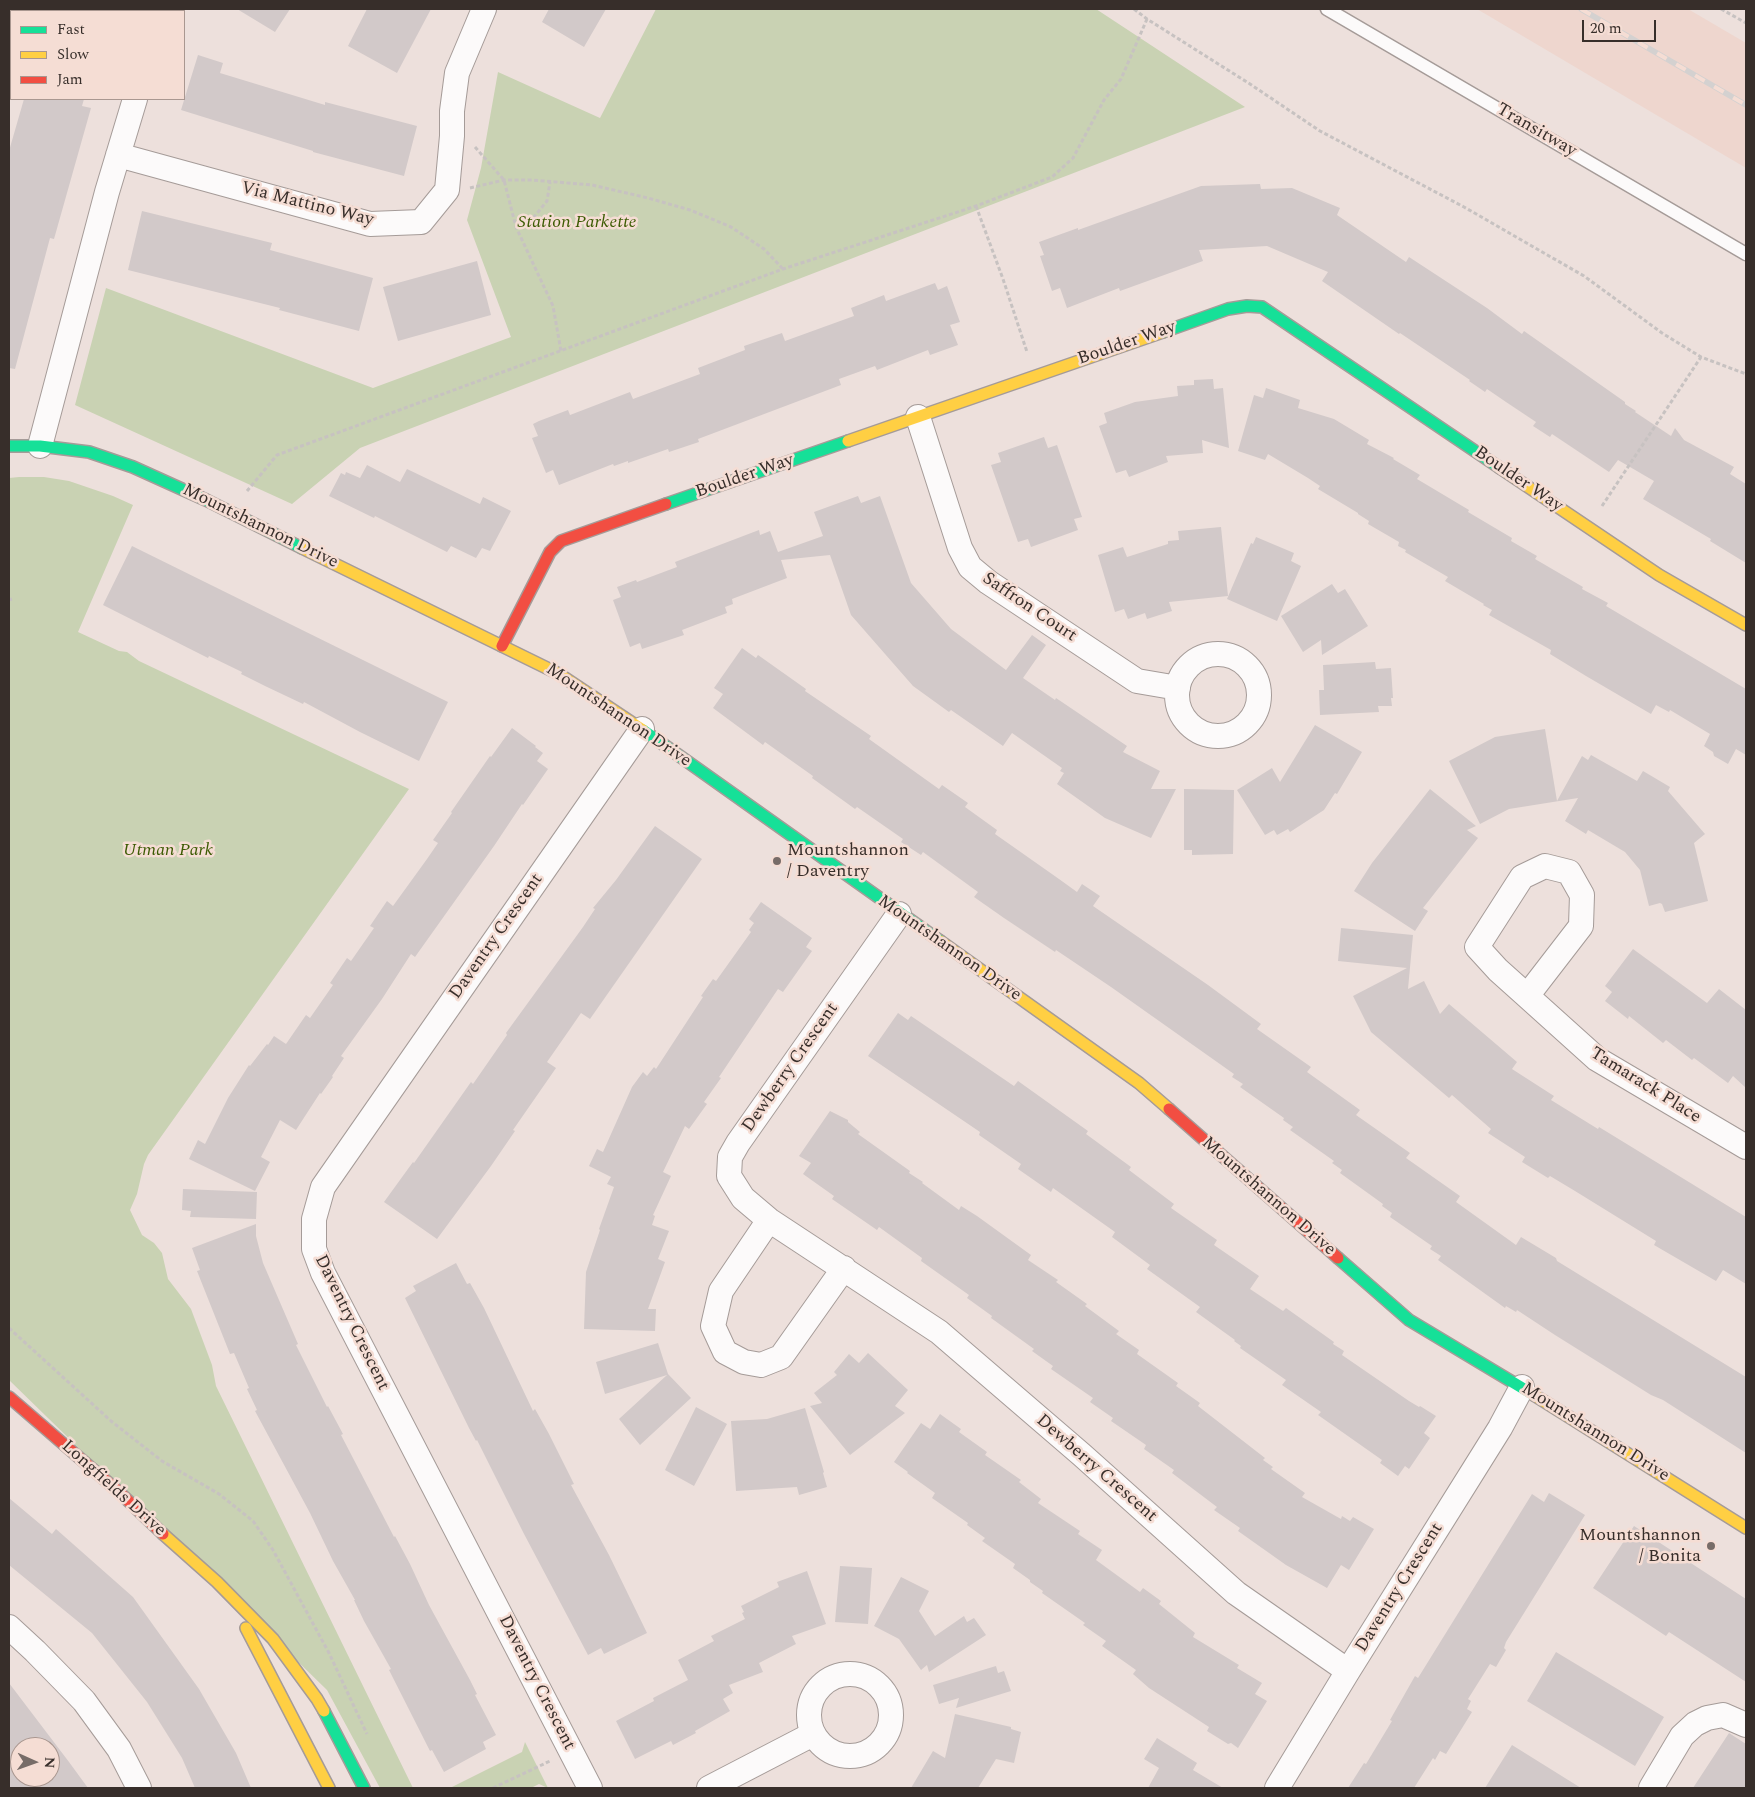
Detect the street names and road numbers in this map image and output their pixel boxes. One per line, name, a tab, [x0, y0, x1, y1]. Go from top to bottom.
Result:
street label: Transitway	[1492, 99, 1580, 163]
street label: Via Mattino Way	[238, 178, 376, 232]
street label: Boulder Way	[1075, 317, 1179, 371]
street label: Boulder Way	[1470, 442, 1566, 518]
street label: Boulder Way	[693, 450, 797, 504]
street label: Mountshannon Drive	[179, 480, 341, 574]
street label: Saffron Court	[978, 569, 1080, 647]
street label: Mountshannon Drive	[541, 659, 695, 773]
street label: Daventry Crescent	[446, 870, 548, 1004]
street label: Mountshannon Drive	[873, 891, 1025, 1007]
street label: Dewberry Crescent	[738, 999, 844, 1137]
street label: Tamarack Place	[1586, 1043, 1704, 1129]
street label: Mountshannon Drive	[1197, 1133, 1339, 1261]
street label: Daventry Crescent	[309, 1252, 393, 1394]
street label: Mountshannon Drive	[1517, 1379, 1673, 1487]
street label: Dewberry Crescent	[1031, 1411, 1161, 1527]
street label: Longfields Drive	[56, 1436, 170, 1542]
street label: Daventry Crescent	[1352, 1519, 1448, 1657]
street label: Daventry Crescent	[493, 1612, 579, 1754]

